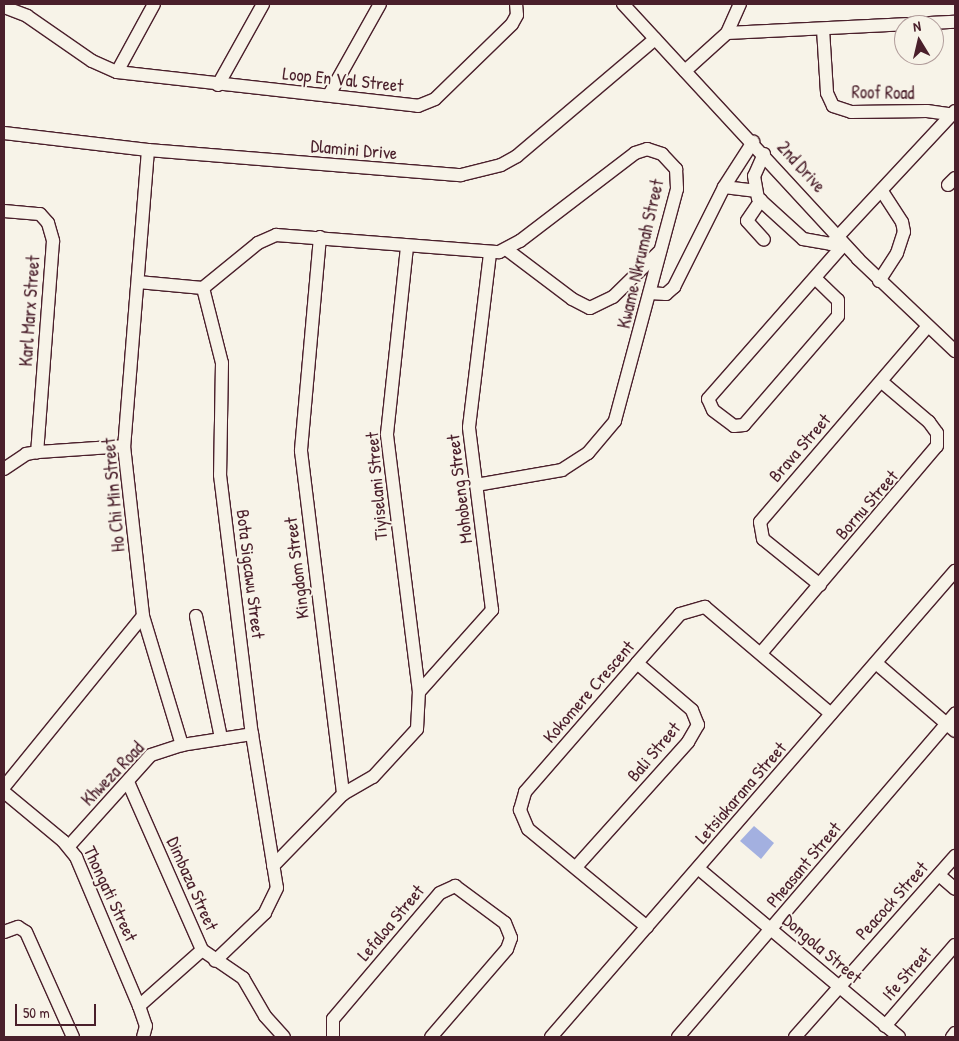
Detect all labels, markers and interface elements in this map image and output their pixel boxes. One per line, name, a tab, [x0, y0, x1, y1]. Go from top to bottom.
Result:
north arrow	[894, 15, 944, 65]
text: N	[912, 16, 922, 36]
street label: Loop En Val Street	[282, 63, 404, 97]
street label: Roof Road	[851, 82, 915, 104]
street label: Dlamini Drive	[310, 135, 398, 165]
street label: 2nd Drive	[772, 137, 830, 197]
street label: Kwame Nkrumah Street	[613, 177, 669, 331]
street label: Karl Marx Street	[15, 255, 45, 367]
street label: Brava Street	[764, 409, 836, 487]
street label: Tiyiselani Street	[362, 431, 392, 541]
street label: Mohobeng Street	[443, 433, 477, 545]
street label: Ho Chi Min Street	[98, 437, 130, 553]
street label: Bornu Street	[831, 466, 903, 544]
street label: Bota Sigcawu Street	[231, 508, 269, 640]
street label: Kingdom Street	[280, 516, 314, 620]
street label: Kokomere Crescent	[539, 636, 639, 748]
street label: Bali Street	[623, 718, 685, 786]
street label: Khweza Road	[77, 737, 149, 811]
street label: Letsiakarana Street	[691, 738, 791, 848]
street label: Pheasant Street	[762, 818, 846, 912]
street label: Dimbaza Street	[162, 834, 222, 934]
street label: Thongati Street	[79, 843, 141, 945]
street label: Peacock Street	[851, 858, 933, 944]
street label: Lefaloa Street	[353, 881, 429, 965]
street label: Dongola Street	[778, 910, 866, 988]
street label: Ife Street	[878, 943, 936, 1005]
scale bar	[18, 994, 99, 1026]
text: 50 m	[23, 1002, 50, 1023]

